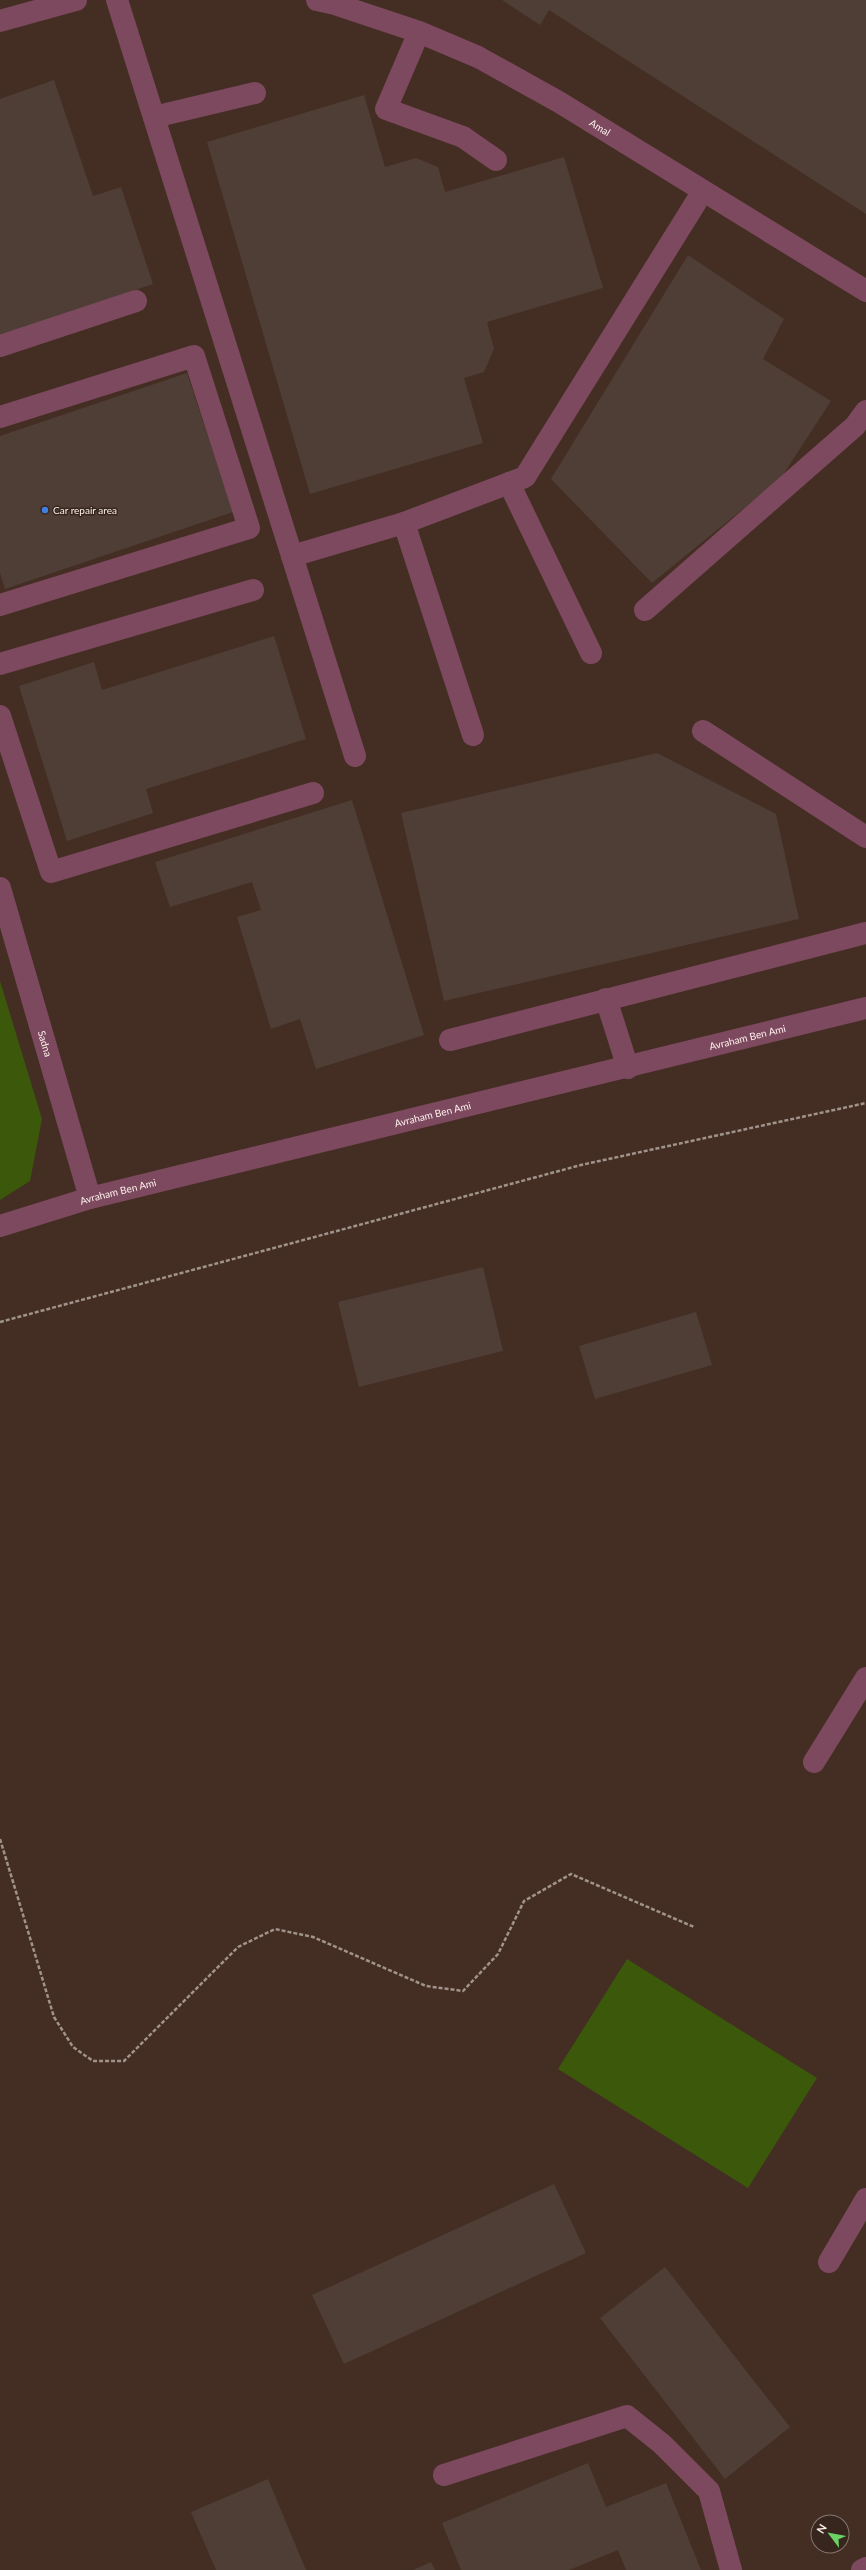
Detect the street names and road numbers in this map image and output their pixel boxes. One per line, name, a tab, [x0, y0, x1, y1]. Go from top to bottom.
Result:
street label: Amal	[587, 116, 613, 138]
street label: Avraham Ben Ami	[708, 1022, 787, 1052]
street label: Sadna	[36, 1029, 55, 1058]
street label: Avraham Ben Ami	[393, 1099, 472, 1129]
street label: Avraham Ben Ami	[78, 1176, 157, 1207]

